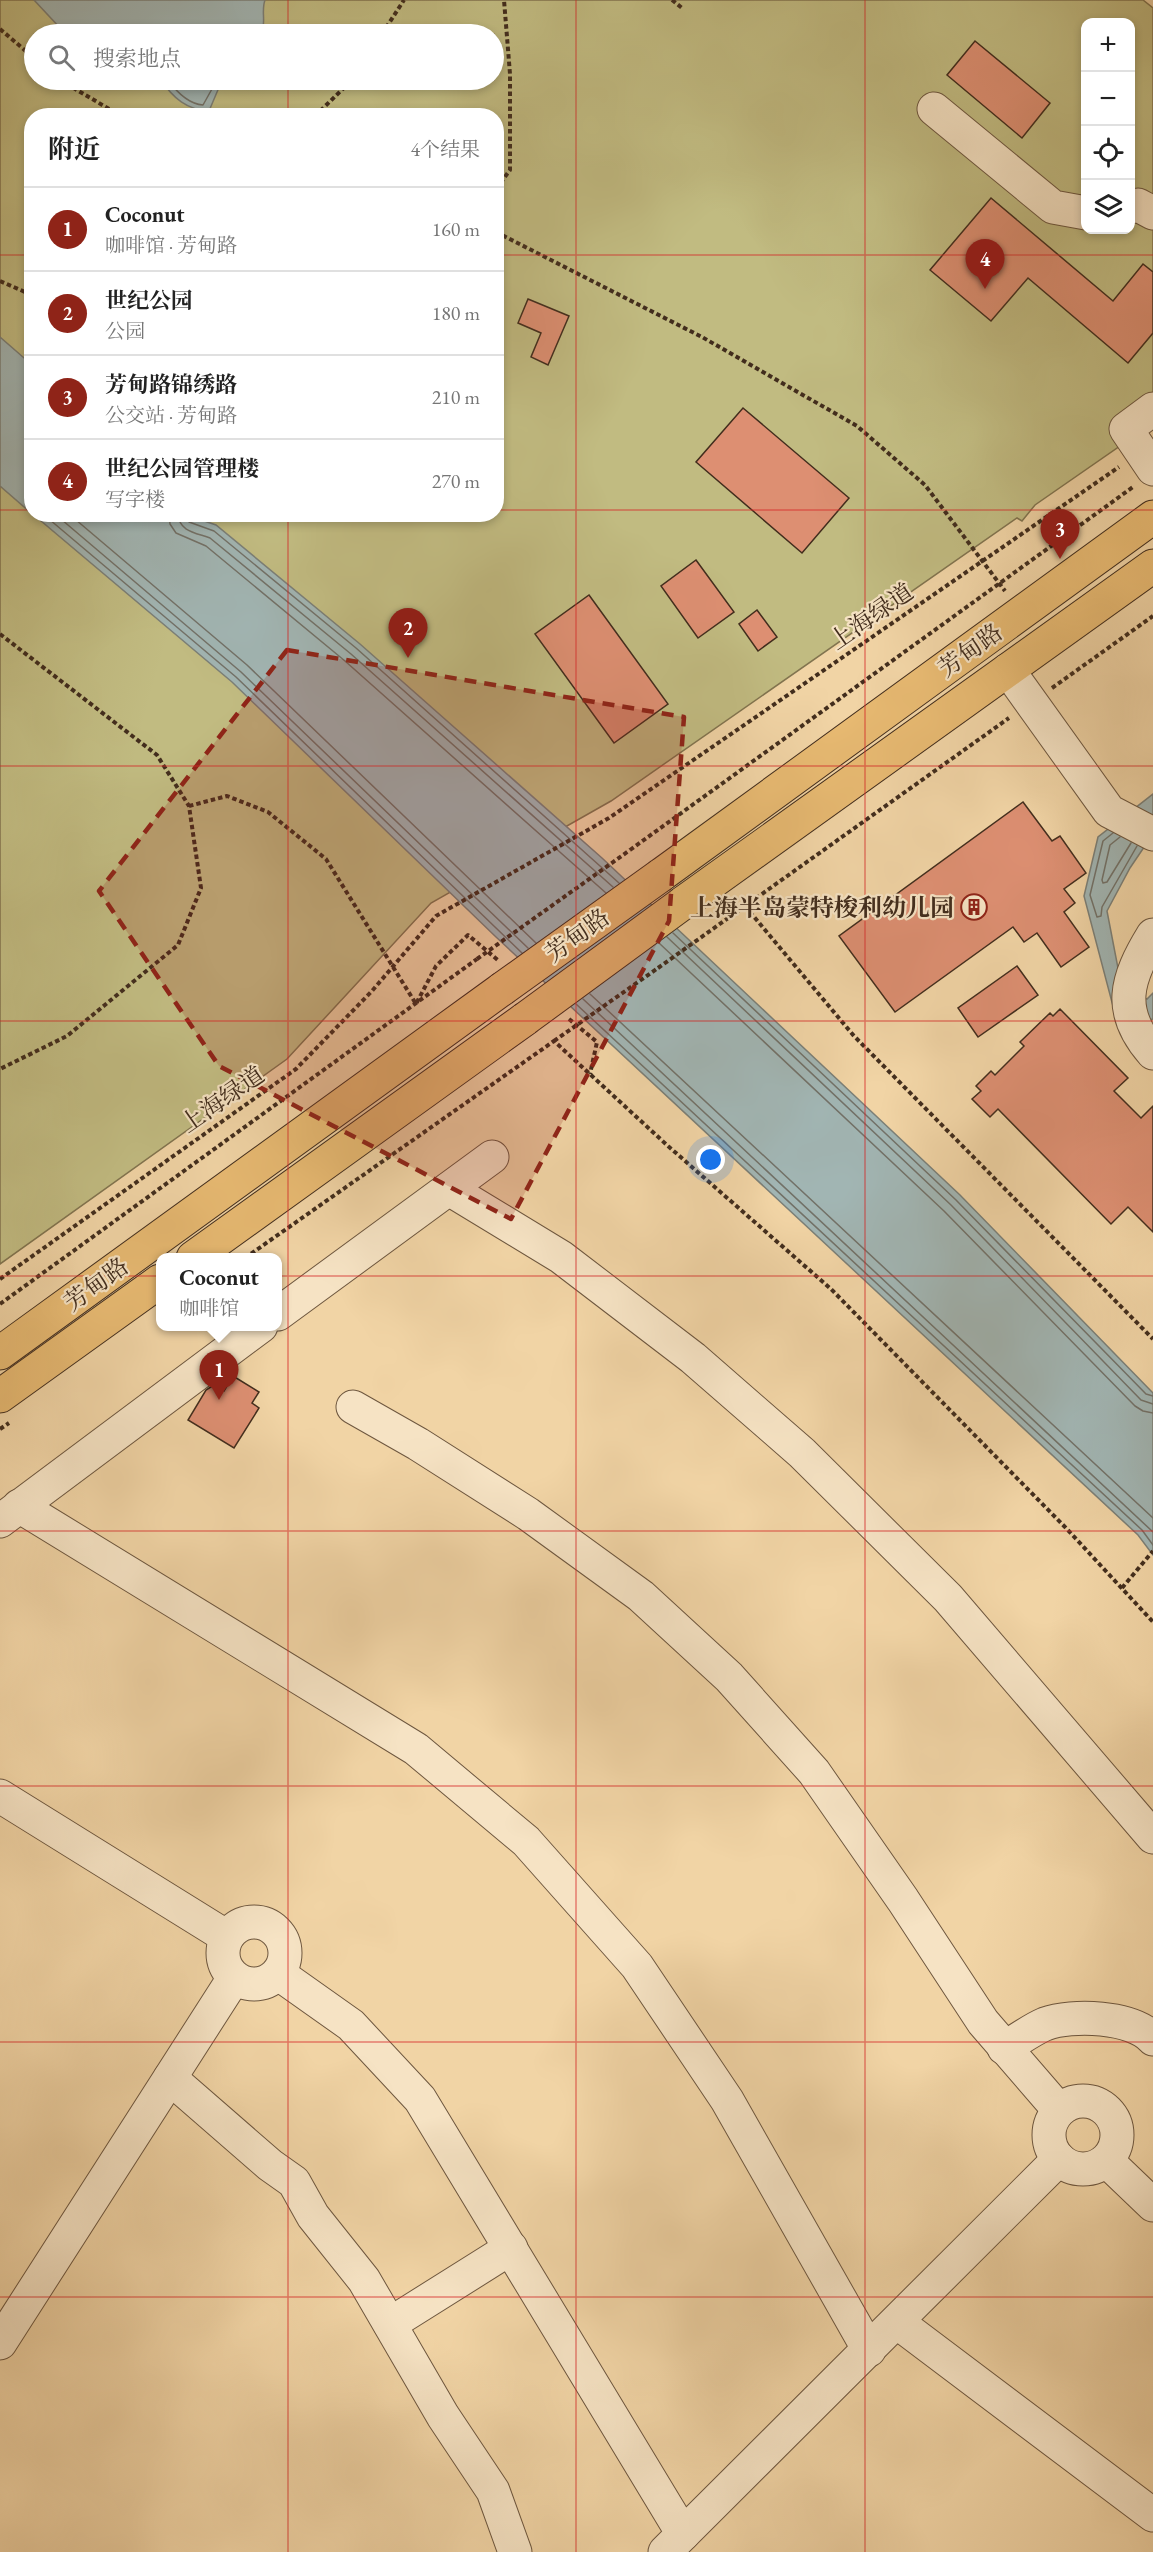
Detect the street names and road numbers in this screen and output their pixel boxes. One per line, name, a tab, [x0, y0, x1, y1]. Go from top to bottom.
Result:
street label: 上海绿道	[823, 576, 919, 656]
street label: 芳甸路	[932, 616, 1008, 684]
street label: 芳甸路	[539, 901, 615, 969]
street label: 上海绿道	[174, 1059, 270, 1139]
street label: 芳甸路	[58, 1250, 134, 1318]

